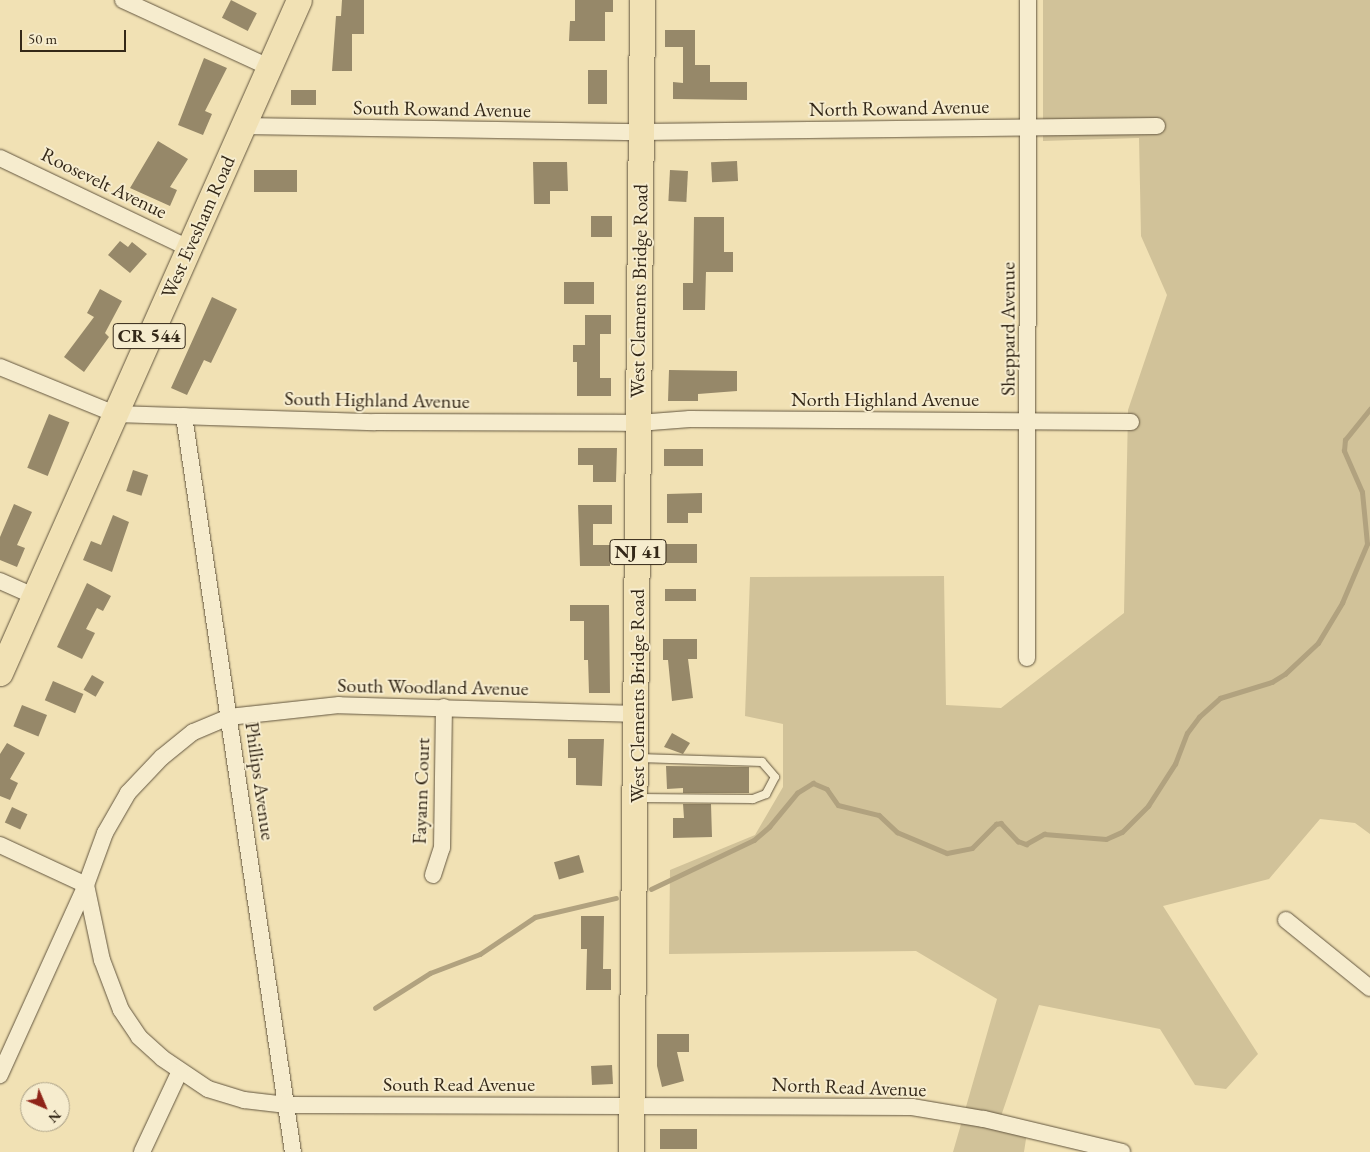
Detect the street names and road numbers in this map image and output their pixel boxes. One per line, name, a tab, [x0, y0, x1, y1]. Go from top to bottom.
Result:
street label: North Rowand Avenue	[809, 94, 989, 122]
street label: South Rowand Avenue	[353, 95, 531, 123]
street label: Roosevelt Avenue	[37, 142, 171, 224]
street label: West Evesham Road	[156, 152, 240, 302]
street label: West Clements Bridge Road	[625, 184, 653, 398]
street label: Sheppard Avenue	[996, 262, 1020, 396]
road number: CR 544	[112, 320, 186, 352]
street label: South Highland Avenue	[284, 386, 470, 414]
street label: North Highland Avenue	[791, 387, 979, 411]
road number: NJ 41	[609, 536, 667, 568]
street label: West Clements Bridge Road	[625, 589, 649, 803]
street label: South Woodland Avenue	[337, 673, 529, 701]
street label: Phillips Avenue	[240, 720, 280, 842]
street label: Fayann Court	[407, 737, 435, 845]
street label: South Read Avenue	[383, 1072, 535, 1096]
street label: North Read Avenue	[771, 1072, 927, 1102]

